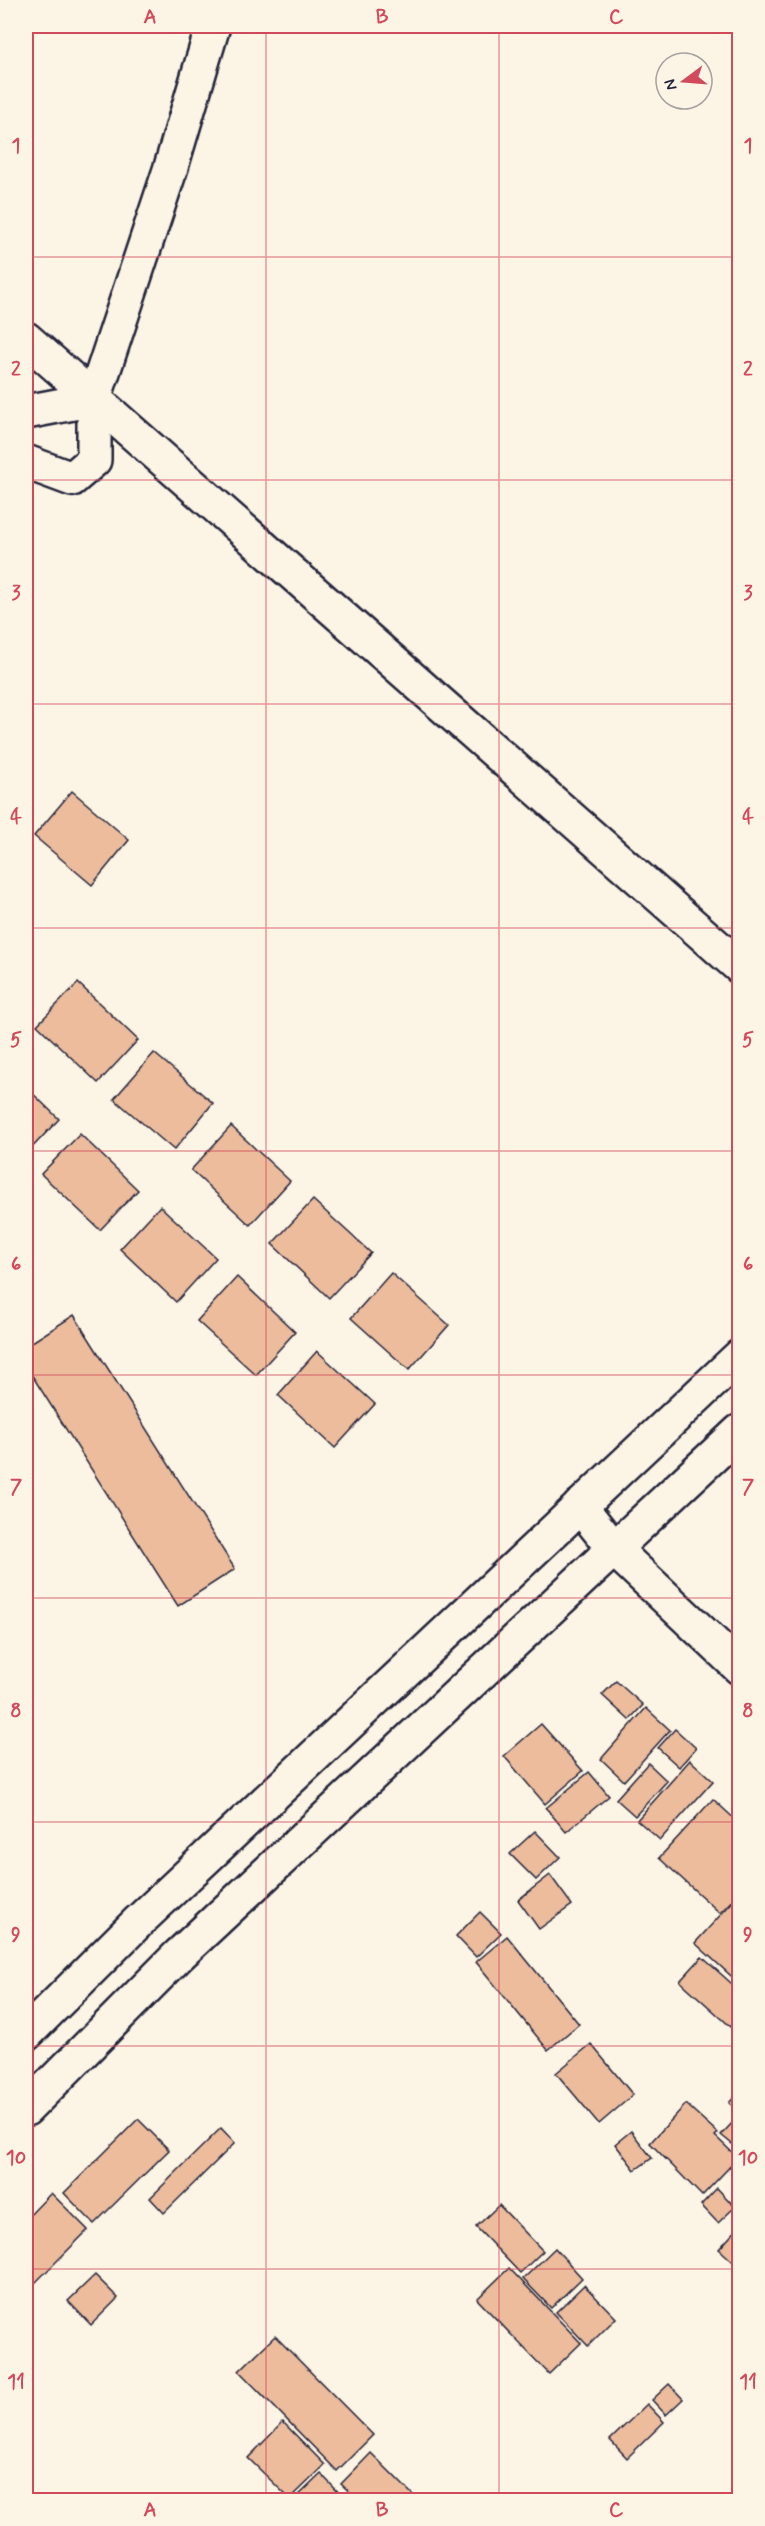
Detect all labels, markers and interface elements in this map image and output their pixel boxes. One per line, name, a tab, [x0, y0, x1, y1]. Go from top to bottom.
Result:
text: A	[143, 4, 157, 31]
text: B	[376, 4, 389, 31]
text: C	[609, 4, 624, 31]
north arrow	[654, 51, 714, 111]
text: N	[659, 77, 683, 93]
text: 1	[12, 133, 20, 160]
text: 1	[744, 133, 752, 160]
text: 2	[11, 356, 21, 383]
text: 2	[743, 356, 753, 383]
text: 3	[11, 580, 21, 607]
text: 3	[743, 580, 753, 607]
text: 4	[10, 804, 22, 831]
text: 4	[742, 804, 754, 831]
text: 5	[10, 1027, 22, 1054]
text: 5	[742, 1027, 754, 1054]
text: 6	[11, 1251, 21, 1278]
text: 6	[743, 1251, 753, 1278]
text: 7	[10, 1474, 22, 1501]
text: 7	[742, 1474, 754, 1501]
text: 8	[10, 1698, 22, 1725]
text: 8	[742, 1698, 754, 1725]
text: 9	[11, 1922, 21, 1949]
text: 9	[743, 1922, 753, 1949]
text: 10	[6, 2145, 26, 2172]
text: 10	[738, 2145, 758, 2172]
text: 11	[7, 2369, 25, 2396]
text: 11	[739, 2369, 757, 2396]
text: A	[143, 2497, 157, 2524]
text: B	[376, 2497, 389, 2524]
text: C	[609, 2497, 624, 2524]

